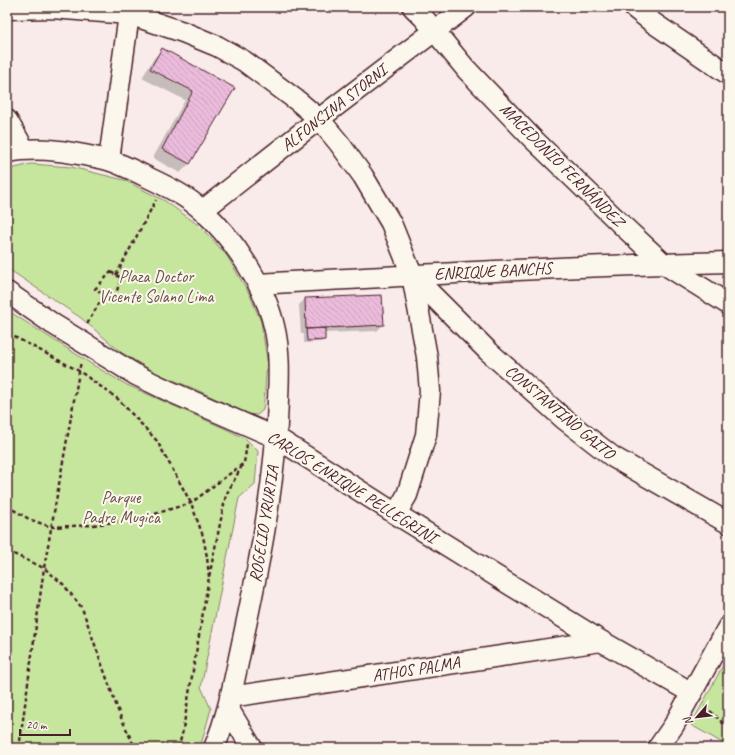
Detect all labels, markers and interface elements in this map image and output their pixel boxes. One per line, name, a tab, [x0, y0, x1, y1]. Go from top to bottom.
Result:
street label: ALFONSINA STORNI	[277, 58, 394, 156]
street label: MACEDONIO FERNÁNDEZ	[496, 98, 631, 234]
street label: ENRIQUE BANCHS	[434, 257, 555, 285]
park label: Plaza Doctor Vicente Solano Lima	[99, 266, 214, 307]
street label: CONSTANTINO GAITO	[501, 360, 621, 465]
street label: CARLOS ENRIQUE PELLEGRINI	[264, 426, 444, 550]
street label: ROGELIO YRURTIA	[244, 463, 284, 584]
park label: Parque Padre Mugica	[82, 487, 161, 528]
street label: ATHOS PALMA	[371, 651, 463, 686]
north arrow	[677, 697, 717, 737]
scale bar	[20, 711, 70, 737]
text: N	[679, 713, 696, 728]
text: 20 m	[26, 717, 48, 733]

